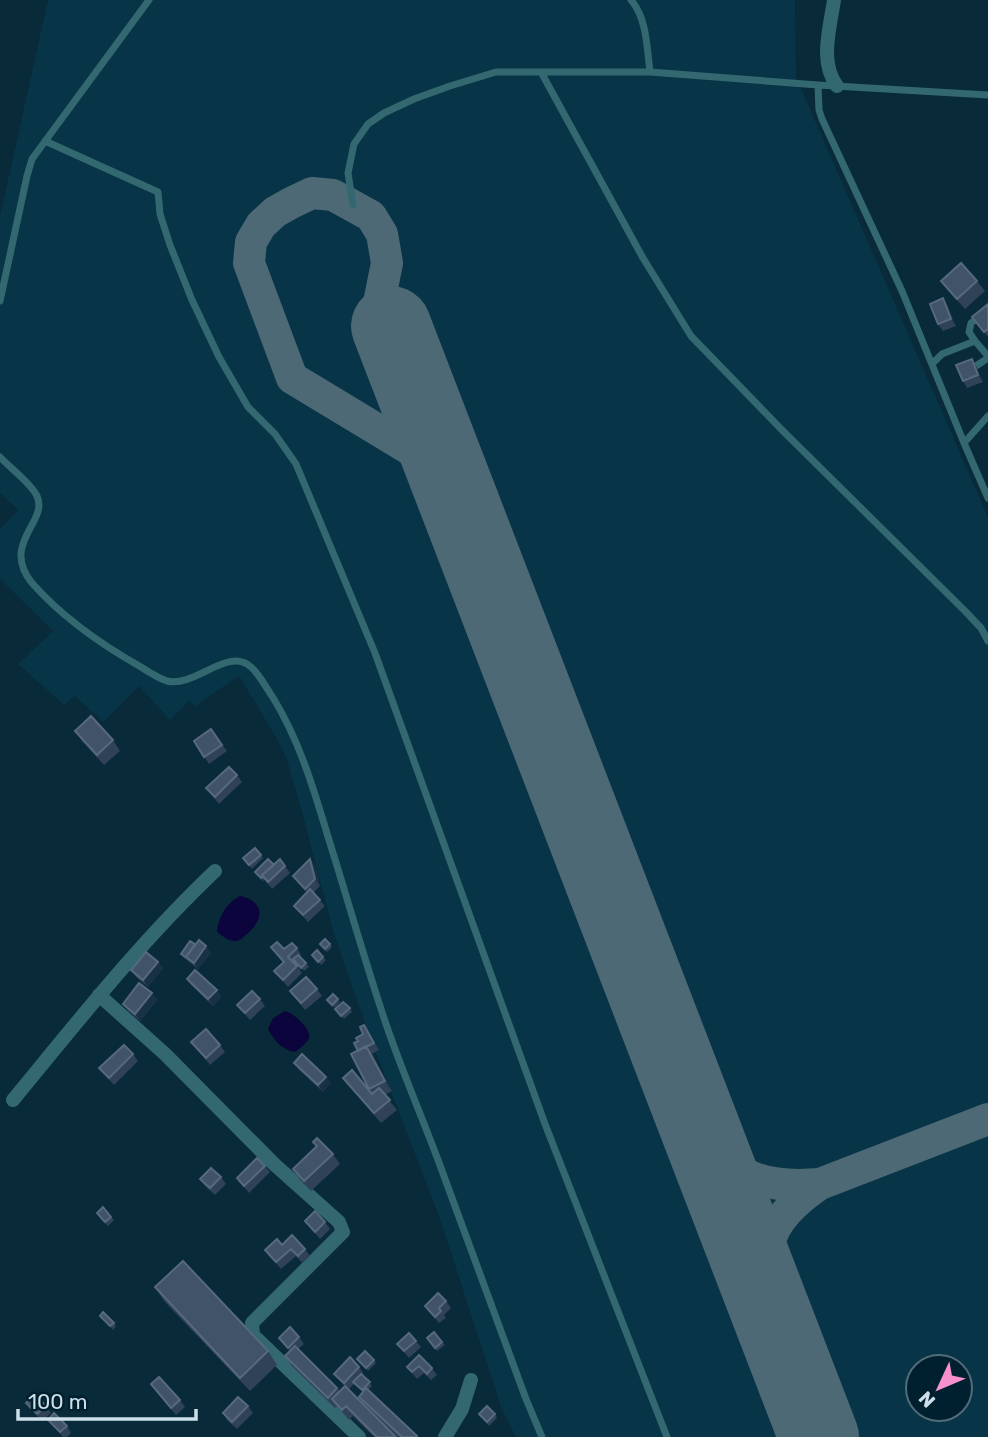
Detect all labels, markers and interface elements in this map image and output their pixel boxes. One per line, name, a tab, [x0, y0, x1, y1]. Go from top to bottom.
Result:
north arrow	[904, 1353, 974, 1423]
scale bar	[18, 1378, 196, 1422]
text: N	[914, 1387, 940, 1412]
text: 100 m	[28, 1389, 87, 1414]

